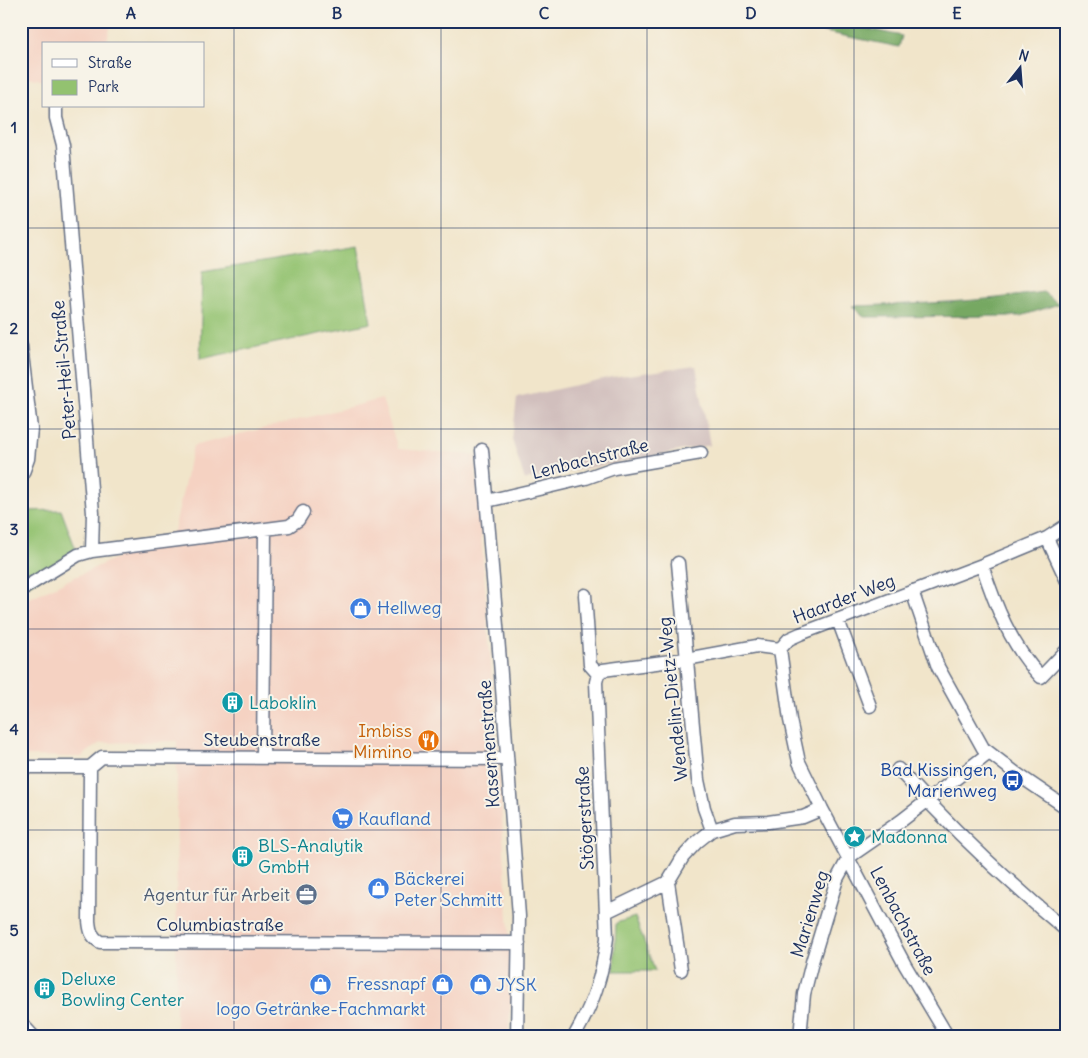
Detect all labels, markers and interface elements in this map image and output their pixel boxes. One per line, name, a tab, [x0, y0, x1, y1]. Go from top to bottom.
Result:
text: A	[126, 3, 136, 23]
text: B	[332, 3, 343, 23]
text: C	[539, 3, 550, 23]
text: D	[745, 3, 757, 23]
text: E	[952, 3, 962, 23]
legend	[42, 42, 205, 108]
north arrow	[996, 42, 1046, 92]
text: N	[1017, 46, 1031, 66]
text: Straße	[88, 53, 132, 72]
text: Park	[88, 77, 119, 96]
text: 1	[11, 117, 17, 137]
street label: Peter-Heil-Straße	[46, 299, 81, 441]
text: 2	[10, 318, 19, 338]
street label: Lenbachstraße	[529, 433, 651, 484]
text: 3	[9, 519, 19, 539]
street label: Haarder Weg	[789, 568, 898, 629]
shop icon: Hellweg	[349, 596, 373, 620]
place label: Hellweg	[377, 596, 441, 619]
street label: Wendelin-Dietz-Weg	[652, 616, 693, 782]
street label: Kasernenstraße	[473, 679, 504, 809]
building icon: Laboklin	[221, 691, 245, 715]
place label: Laboklin	[249, 691, 317, 714]
text: 4	[9, 719, 19, 739]
place label: Imbiss Mimino	[353, 719, 412, 763]
street label: Steubenstraße	[203, 728, 321, 751]
restaurant icon: Imbiss Mimino	[416, 729, 440, 753]
place label: Bad Kissingen, Marienweg	[880, 758, 997, 802]
street label: Stögerstraße	[570, 765, 599, 871]
bus stop icon: Bad Kissingen, Marienweg	[1001, 768, 1025, 792]
supermarket icon: Kaufland	[330, 807, 354, 831]
place label: Kaufland	[358, 807, 431, 830]
place icon: Madonna	[843, 825, 867, 849]
place label: Madonna	[871, 825, 948, 848]
place label: BLS-Analytik GmbH	[258, 834, 363, 878]
building icon: BLS-Analytik GmbH	[230, 844, 254, 868]
street label: Lenbachstraße	[865, 862, 942, 979]
place label: Bäckerei Peter Schmitt	[394, 867, 503, 911]
street label: Marienweg	[785, 867, 834, 960]
shop icon: Bäckerei Peter Schmitt	[366, 877, 390, 901]
place label: Agentur für Arbeit	[144, 883, 290, 906]
office icon: Agentur für Arbeit	[294, 883, 318, 907]
street label: Columbiastraße	[156, 913, 284, 936]
text: 5	[9, 920, 19, 940]
place label: Deluxe Bowling Center	[61, 967, 185, 1011]
shop icon: logo Getränke-Fachmarkt	[309, 972, 333, 996]
place label: Fressnapf	[347, 972, 427, 995]
shop icon: Fressnapf	[430, 972, 454, 996]
shop icon: JYSK	[468, 973, 492, 997]
place label: JYSK	[496, 973, 537, 996]
building icon: Deluxe Bowling Center	[33, 977, 57, 1001]
place label: logo Getränke-Fachmarkt	[216, 997, 426, 1020]

